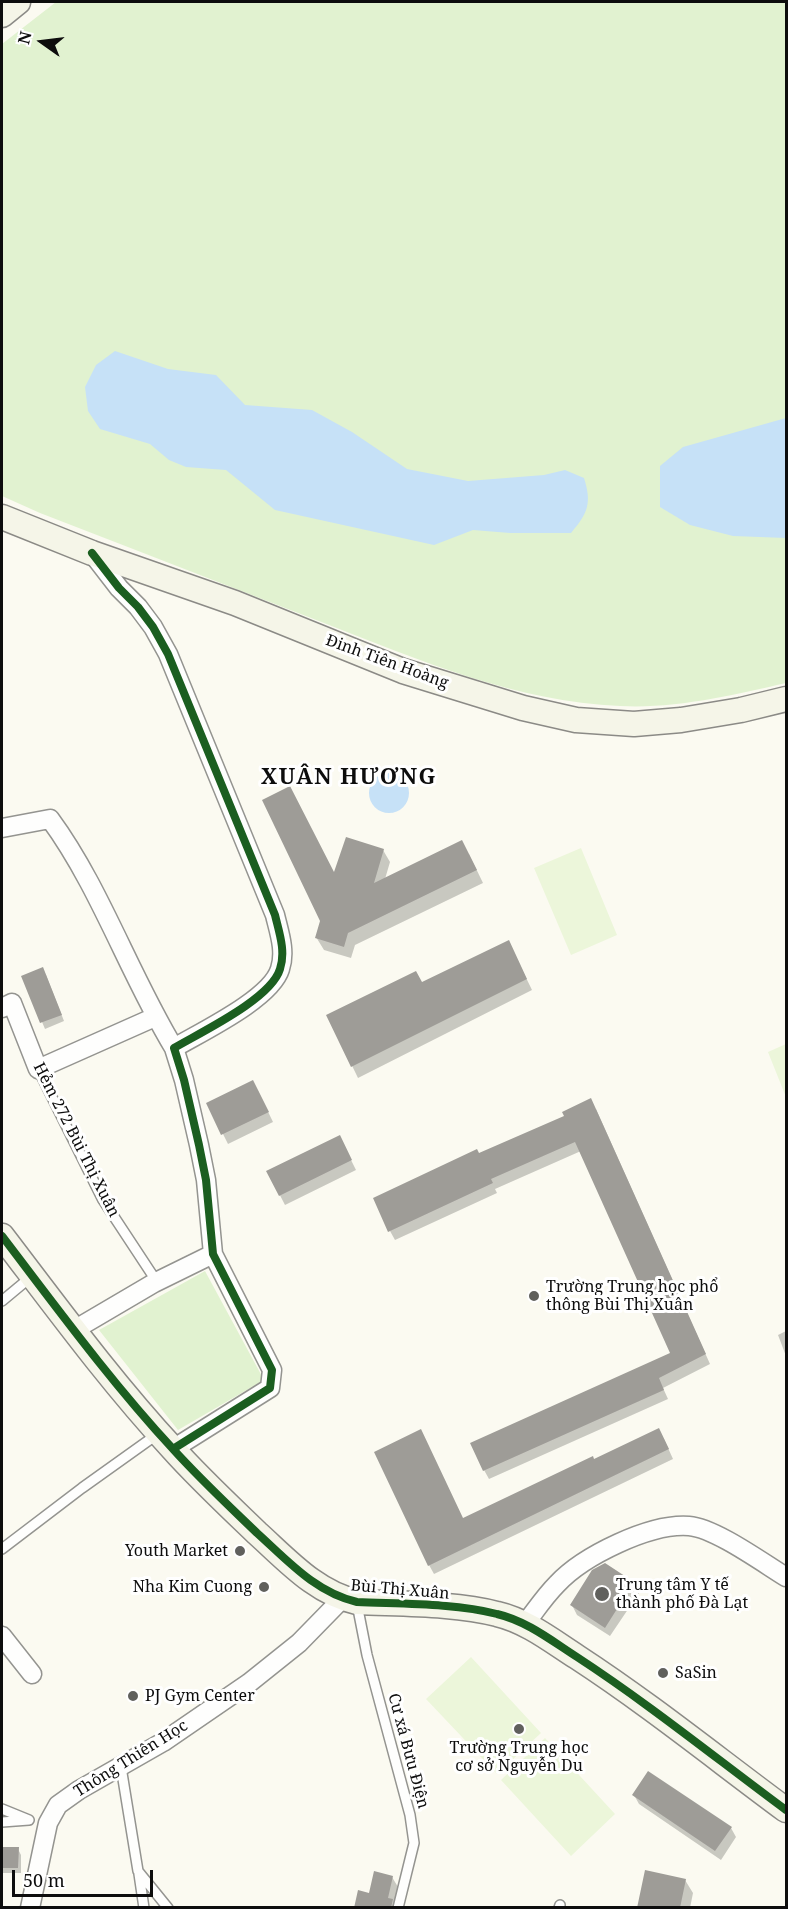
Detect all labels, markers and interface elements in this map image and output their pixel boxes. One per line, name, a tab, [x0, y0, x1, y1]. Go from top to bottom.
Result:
north arrow	[12, 12, 72, 72]
text: N	[12, 29, 37, 46]
street label: Đinh Tiên Hoàng	[323, 631, 451, 693]
district label: XUÂN HƯƠNG	[261, 765, 437, 791]
street label: Hẻm 272 Bùi Thị Xuân	[29, 1060, 123, 1220]
place label: Trường Trung học phổ thông Bùi Thị Xuân	[546, 1277, 719, 1315]
marker: Trường Trung học phổ thông Bùi Thị Xuân	[527, 1289, 541, 1303]
place label: Youth Market	[125, 1541, 228, 1561]
marker: Youth Market	[233, 1544, 247, 1558]
place label: Trung tâm Y tế thành phố Đà Lạt	[616, 1575, 748, 1613]
street label: Bùi Thị Xuân	[350, 1576, 450, 1604]
place label: Nha Kim Cuong	[133, 1577, 252, 1597]
marker: Nha Kim Cuong	[257, 1580, 271, 1594]
marker: Trung tâm Y tế thành phố Đà Lạt	[593, 1585, 611, 1603]
place label: SaSin	[675, 1663, 717, 1683]
marker: SaSin	[656, 1666, 670, 1680]
place label: PJ Gym Center	[145, 1686, 255, 1706]
marker: PJ Gym Center	[126, 1689, 140, 1703]
street label: Cư xá Bưu Điện	[383, 1691, 433, 1811]
street label: Thông Thiên Học	[71, 1716, 191, 1802]
marker: Trường Trung học cơ sở Nguyễn Du	[512, 1722, 526, 1736]
place label: Trường Trung học cơ sở Nguyễn Du	[449, 1738, 589, 1776]
scale bar	[15, 1858, 156, 1896]
text: 50 m	[23, 1868, 65, 1892]

